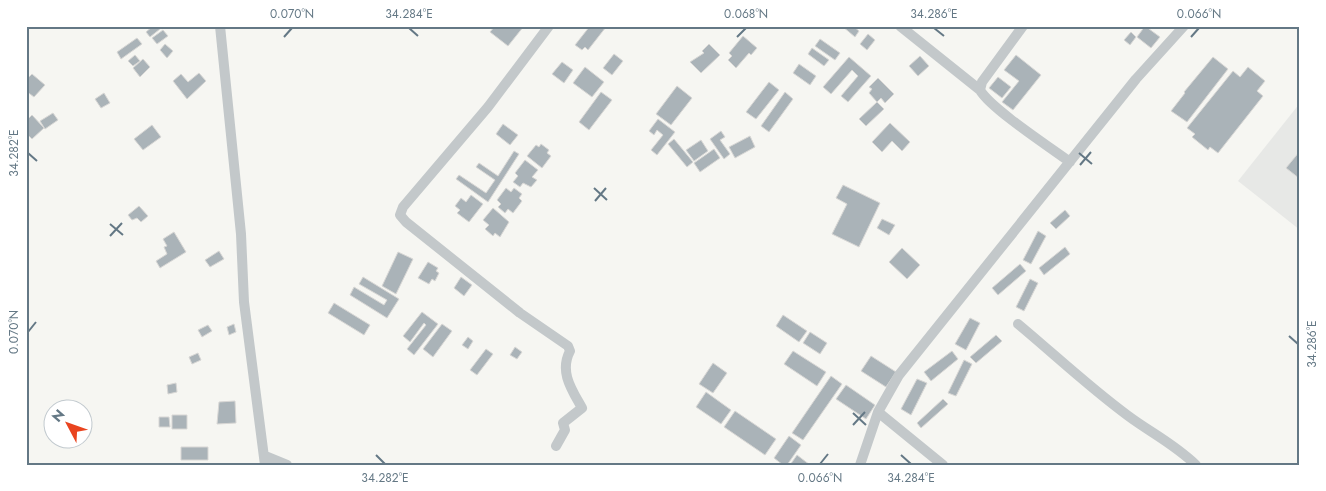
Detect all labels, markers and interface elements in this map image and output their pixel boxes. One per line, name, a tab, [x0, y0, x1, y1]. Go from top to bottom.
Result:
text: 0.070°N	[270, 5, 314, 23]
text: 34.284°E	[385, 5, 433, 23]
text: 0.068°N	[724, 5, 768, 23]
text: 34.286°E	[910, 5, 958, 23]
text: 0.066°N	[1177, 5, 1221, 23]
text: 34.282°E	[5, 129, 23, 177]
text: 0.070°N	[5, 310, 23, 354]
text: 34.286°E	[1303, 320, 1321, 368]
north arrow	[42, 398, 92, 448]
text: N	[47, 405, 69, 426]
text: 34.282°E	[361, 469, 409, 487]
text: 0.066°N	[798, 469, 842, 487]
text: 34.284°E	[887, 469, 935, 487]

